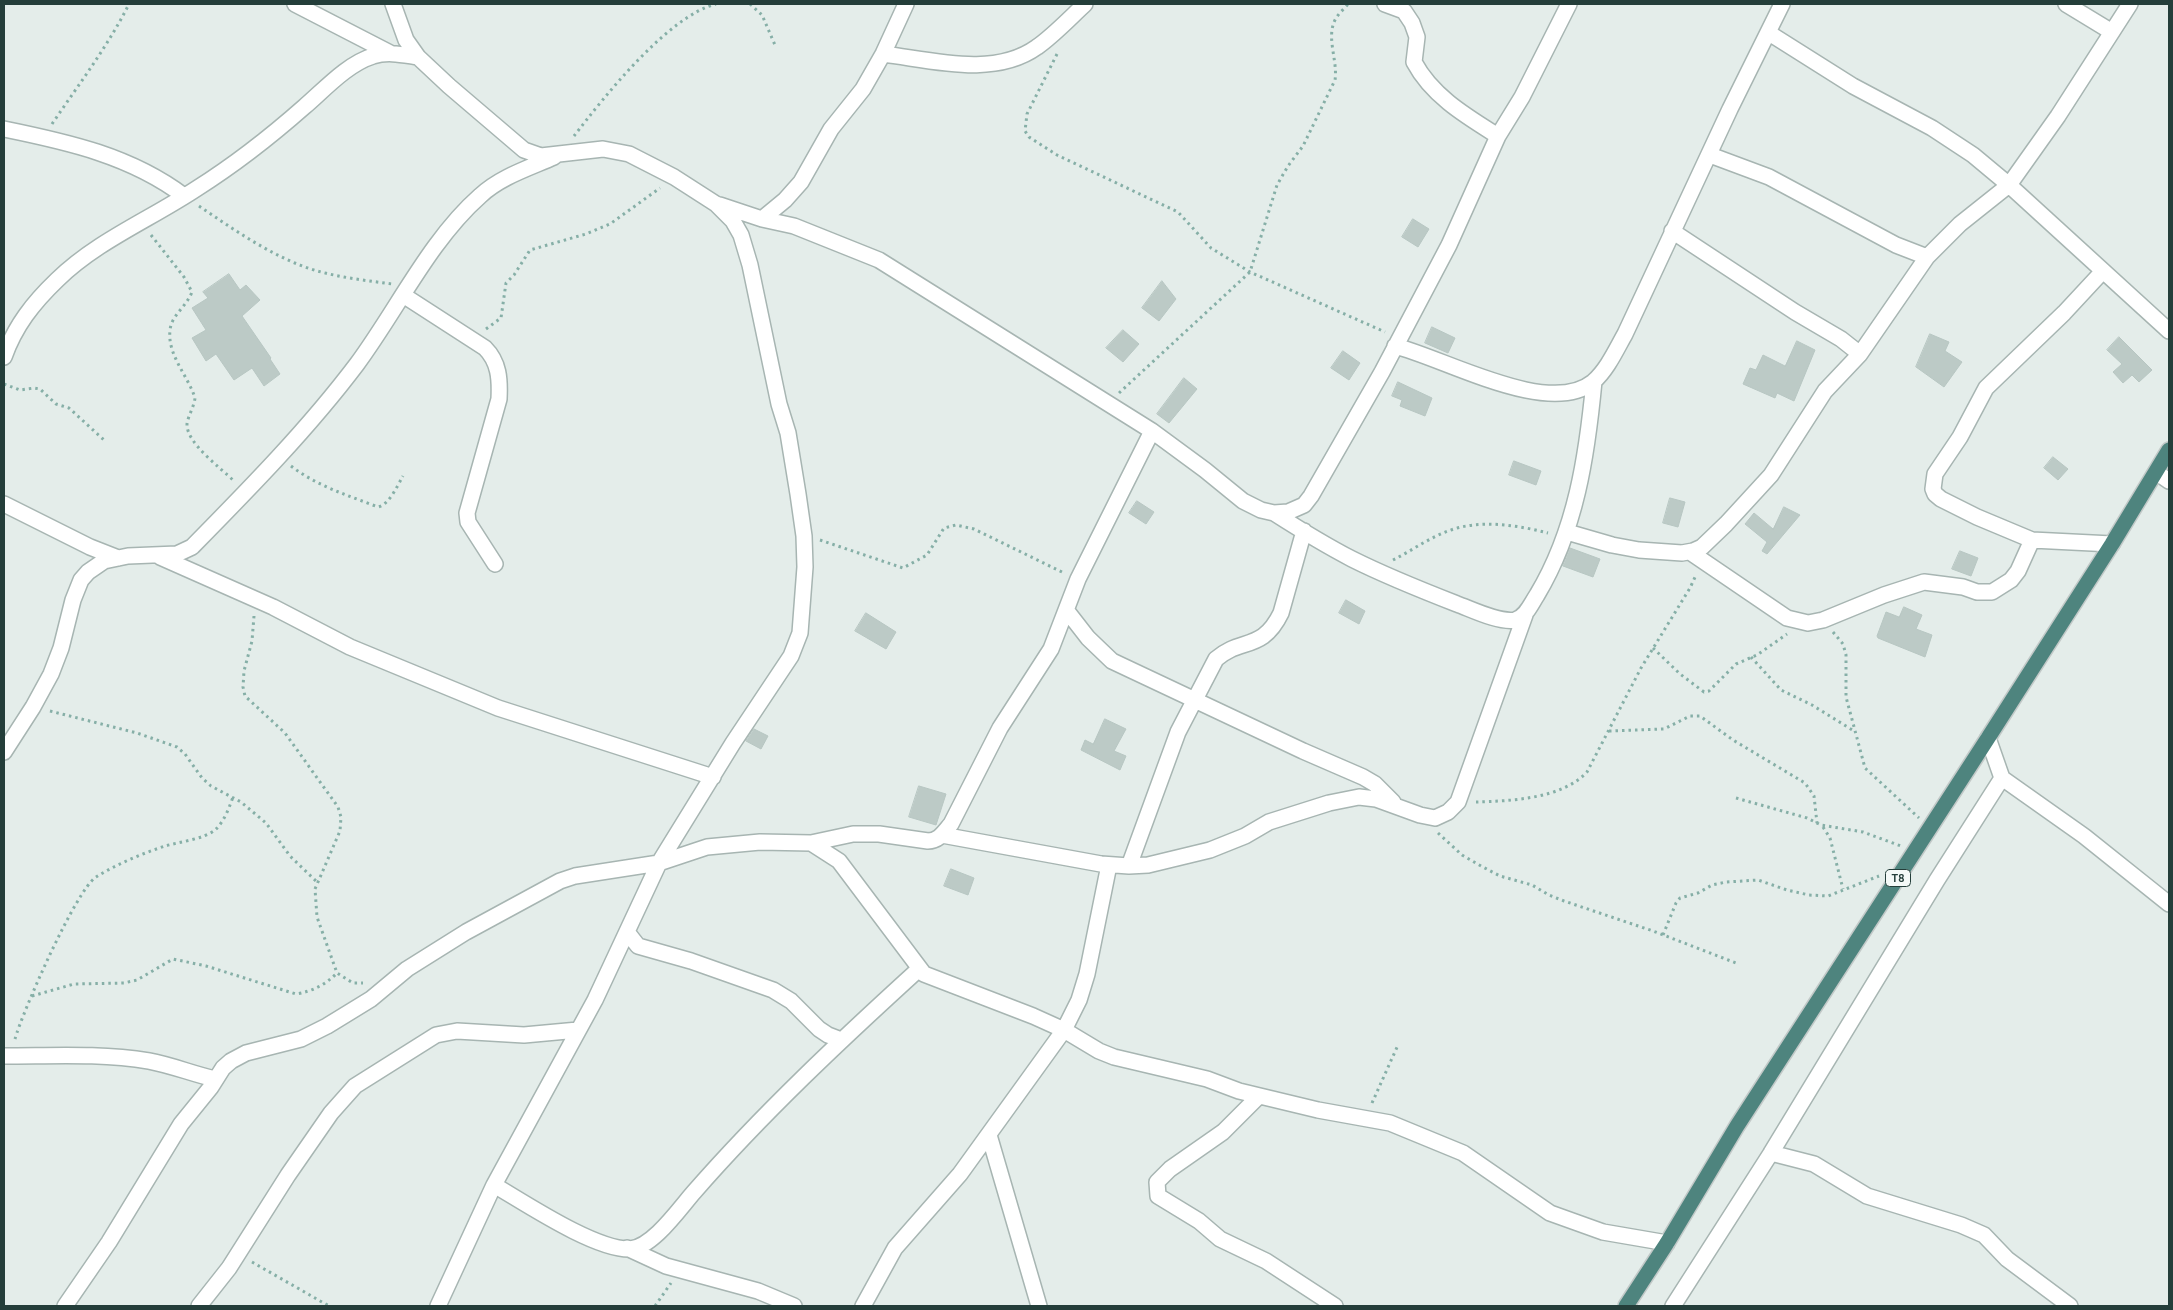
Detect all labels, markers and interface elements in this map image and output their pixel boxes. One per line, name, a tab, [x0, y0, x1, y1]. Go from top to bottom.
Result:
road number: T8	[1886, 870, 1910, 886]

